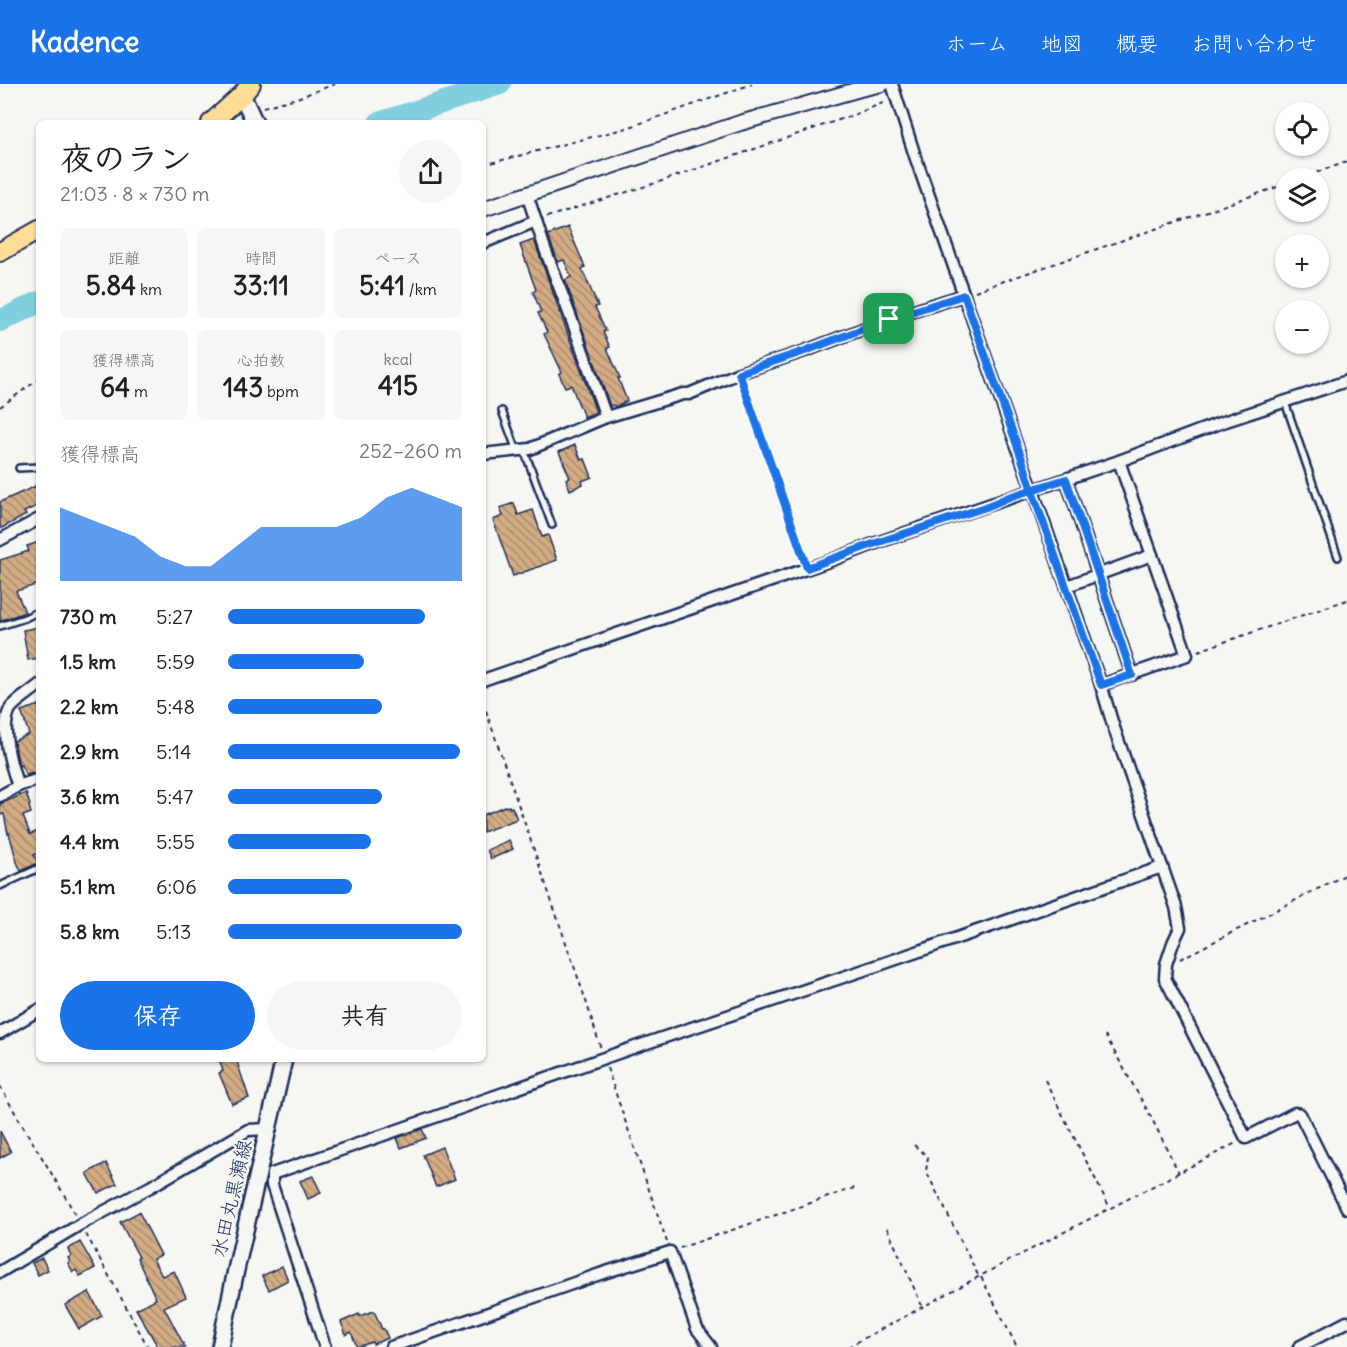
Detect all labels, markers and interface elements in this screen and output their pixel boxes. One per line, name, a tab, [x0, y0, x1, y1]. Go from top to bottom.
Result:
text: Kadence	[30, 24, 139, 60]
text: ホーム	[946, 30, 1008, 57]
text: 地図	[1041, 30, 1083, 57]
text: 概要	[1116, 30, 1158, 57]
text: お問い合わせ	[1191, 30, 1317, 57]
map controls	[1275, 102, 1329, 354]
button: locate	[1275, 102, 1329, 156]
text: 夜のラン	[60, 137, 192, 179]
button: share	[399, 140, 462, 203]
button: layers	[1275, 168, 1329, 222]
text: 21:03 · 8 × 730 m	[60, 181, 210, 206]
button: +	[1275, 234, 1329, 288]
text: 距離	[108, 248, 140, 268]
text: 時間	[245, 248, 277, 268]
text: ペース	[374, 248, 422, 268]
text: 5.84	[86, 269, 136, 302]
text: 33:11	[233, 269, 289, 302]
text: 5:41	[359, 269, 405, 302]
text: km	[136, 279, 162, 299]
text: /km	[405, 279, 437, 299]
pin	[863, 293, 914, 344]
button: −	[1275, 300, 1329, 354]
icon: arrive	[872, 302, 905, 335]
text: kcal	[384, 349, 412, 369]
text: 獲得標高	[92, 350, 156, 370]
text: 心拍数	[237, 350, 285, 370]
text: 415	[378, 369, 418, 402]
text: 64	[100, 371, 130, 404]
text: 143	[223, 371, 263, 404]
text: m	[130, 381, 148, 401]
text: bpm	[263, 381, 299, 401]
text: 252–260 m	[359, 438, 462, 463]
text: 獲得標高	[60, 441, 140, 466]
text: 730 m	[60, 604, 117, 629]
text: 5:27	[156, 604, 193, 629]
text: 1.5 km	[60, 649, 116, 674]
text: 5:59	[156, 649, 195, 674]
text: 2.2 km	[60, 694, 119, 719]
text: 5:48	[156, 694, 195, 719]
text: 2.9 km	[60, 739, 119, 764]
text: 5:14	[156, 739, 192, 764]
text: 3.6 km	[60, 784, 120, 809]
text: 5:47	[156, 784, 193, 809]
text: 4.4 km	[60, 829, 119, 854]
text: 5:55	[156, 829, 195, 854]
text: 5.1 km	[60, 874, 115, 899]
text: 6:06	[156, 874, 197, 899]
text: 5.8 km	[60, 919, 120, 944]
text: 5:13	[156, 919, 191, 944]
button: 保存	[60, 981, 255, 1050]
button: 共有	[267, 981, 462, 1050]
street label: 水田丸黒瀬線	[205, 1137, 257, 1259]

